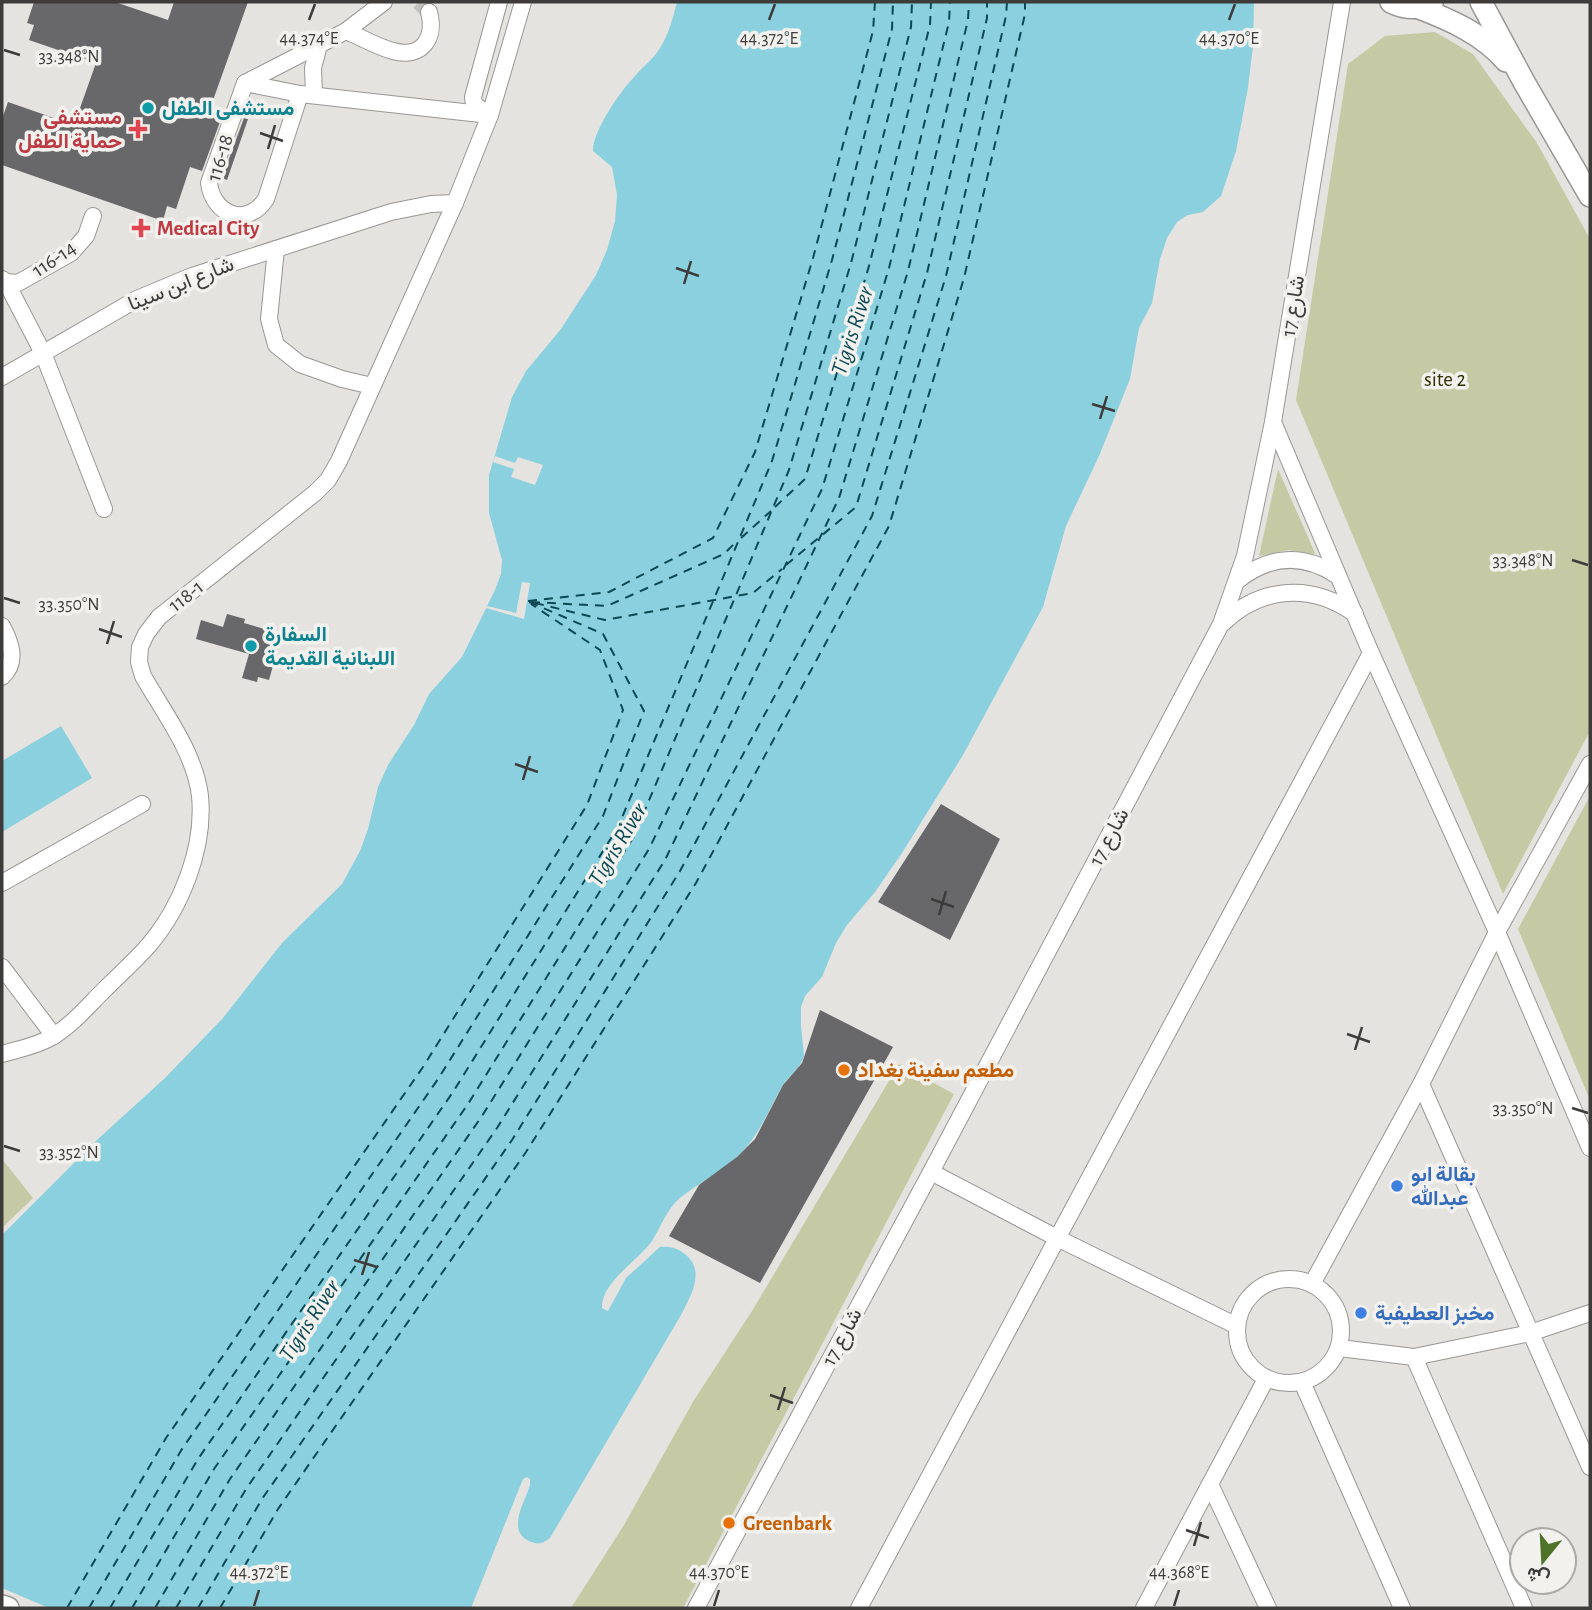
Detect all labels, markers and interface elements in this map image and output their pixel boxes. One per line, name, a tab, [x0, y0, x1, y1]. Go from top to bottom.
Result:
text: 44.374°E	[280, 30, 339, 48]
text: 44.372°E	[740, 30, 799, 48]
text: 44.370°E	[1199, 30, 1259, 48]
text: 33.348°N	[38, 48, 100, 66]
place label: مستشفى الطفل	[162, 98, 295, 120]
marker: مستشفى الطفل	[140, 100, 156, 116]
place label: مستشفى حماية الطفل	[18, 107, 122, 153]
marker: مستشفى حماية الطفل	[128, 119, 148, 139]
street label: 116-18	[203, 132, 237, 184]
marker: Medical City	[131, 218, 151, 238]
place label: Medical City	[157, 218, 260, 239]
street label: 116-14	[28, 237, 80, 281]
street label: شارع ابن سينا	[125, 253, 238, 318]
street label: شارع 17	[1278, 274, 1311, 339]
water label: Tigris River	[828, 283, 878, 378]
park label: site 2	[1424, 369, 1466, 390]
text: 33.348°N	[1492, 552, 1554, 570]
street label: 118-1	[165, 576, 207, 616]
text: 33.350°N	[39, 596, 99, 614]
place label: السفارة اللبنانية القديمة	[265, 624, 395, 670]
marker: السفارة اللبنانية القديمة	[243, 638, 259, 654]
water label: Tigris River	[585, 799, 652, 890]
street label: شارع 17	[1085, 805, 1135, 871]
place label: مطعم سفينة بغداد	[858, 1060, 1014, 1084]
marker: مطعم سفينة بغداد	[836, 1062, 852, 1078]
text: 33.350°N	[1493, 1100, 1553, 1118]
text: 33.352°N	[39, 1144, 99, 1162]
place label: بقالة ابو عبدالله	[1411, 1164, 1476, 1210]
marker: بقالة ابو عبدالله	[1389, 1178, 1405, 1194]
water label: Tigris River	[275, 1276, 345, 1366]
place label: مخبز العطيفية	[1375, 1303, 1494, 1326]
street label: شارع 17	[818, 1305, 868, 1371]
marker: مخبز العطيفية	[1353, 1305, 1369, 1321]
place label: Greenbark	[743, 1513, 832, 1534]
marker: Greenbark	[721, 1515, 737, 1531]
north arrow	[1508, 1526, 1578, 1596]
text: ش	[1524, 1562, 1552, 1588]
text: 44.372°E	[230, 1564, 289, 1582]
text: 44.370°E	[689, 1564, 749, 1582]
text: 44.368°E	[1149, 1564, 1209, 1582]

